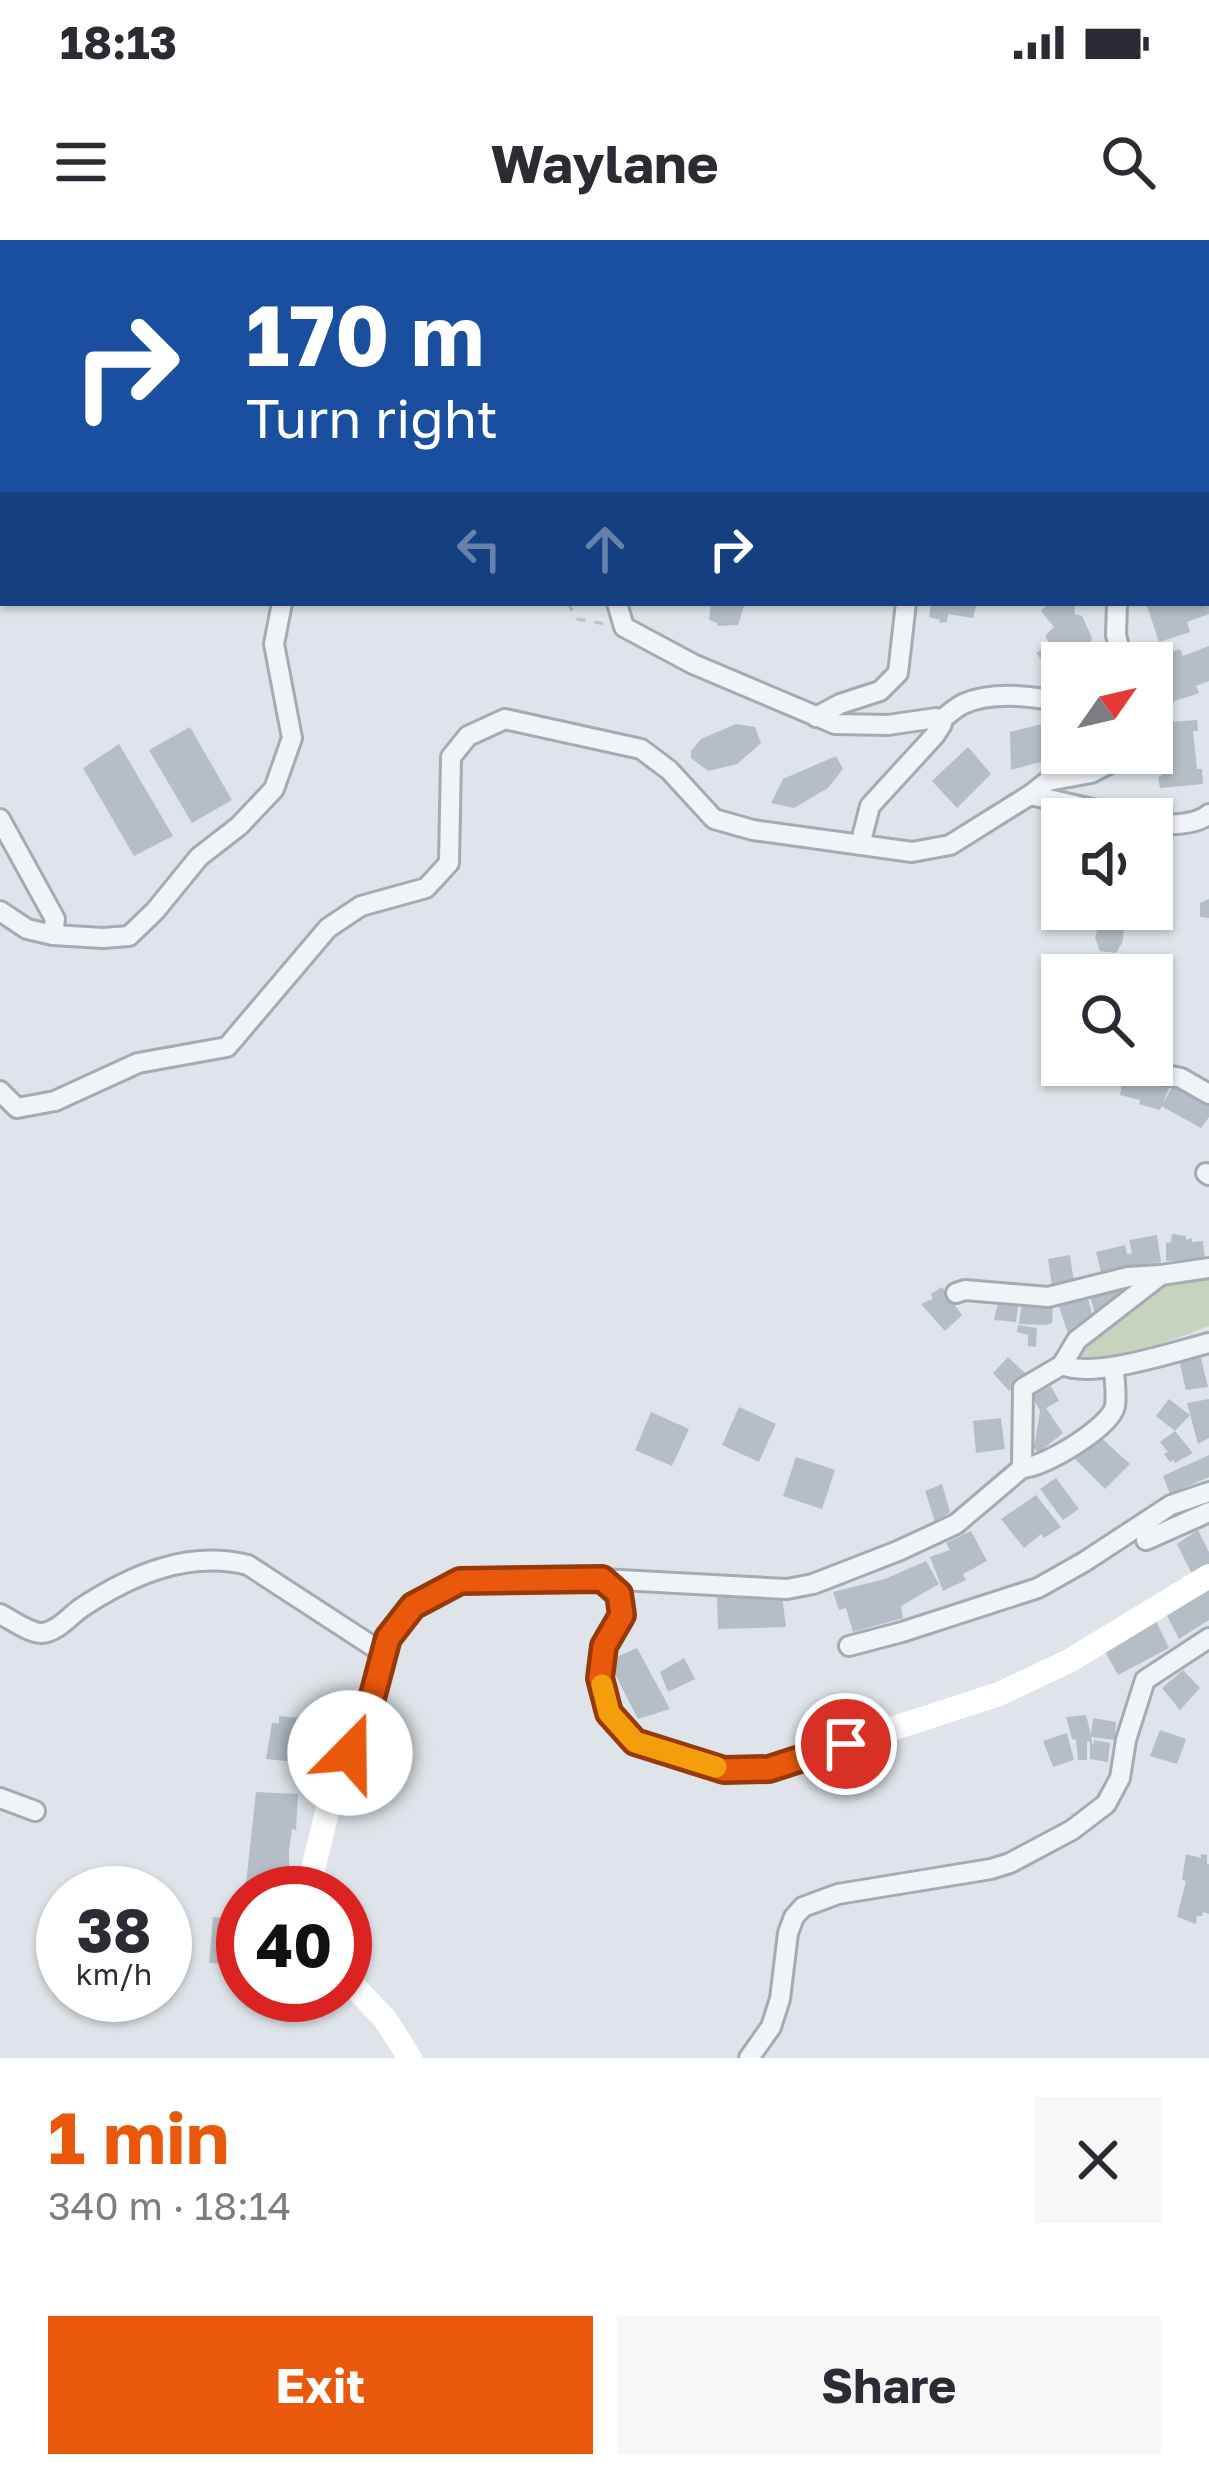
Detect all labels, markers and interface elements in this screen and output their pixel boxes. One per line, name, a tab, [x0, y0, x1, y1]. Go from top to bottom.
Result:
text: 18:13	[60, 15, 177, 69]
icon: menu	[48, 129, 114, 195]
icon: search	[1095, 129, 1161, 195]
text: Waylane	[490, 130, 719, 195]
text: 170 m	[246, 284, 484, 384]
icon: right	[48, 288, 204, 444]
text: Turn right	[246, 385, 498, 450]
icon: left	[446, 516, 512, 582]
icon: ahead	[572, 516, 638, 582]
icon: right	[698, 516, 764, 582]
north arrow	[1041, 642, 1173, 774]
map controls	[1041, 642, 1173, 1086]
button: sound	[1041, 798, 1173, 930]
button: search	[1041, 954, 1173, 1086]
position arrow	[287, 1690, 413, 1816]
pin	[795, 1693, 897, 1795]
icon: arrive	[813, 1711, 879, 1777]
speed limit sign: 40	[216, 1866, 372, 2022]
text: 38	[76, 1893, 151, 1965]
text: km/h	[76, 1956, 152, 1992]
text: 1 min	[48, 2093, 229, 2180]
button: close	[1035, 2097, 1161, 2223]
text: 340 m · 18:14	[48, 2182, 291, 2229]
button: Exit	[48, 2316, 593, 2454]
button: Share	[617, 2316, 1161, 2454]

